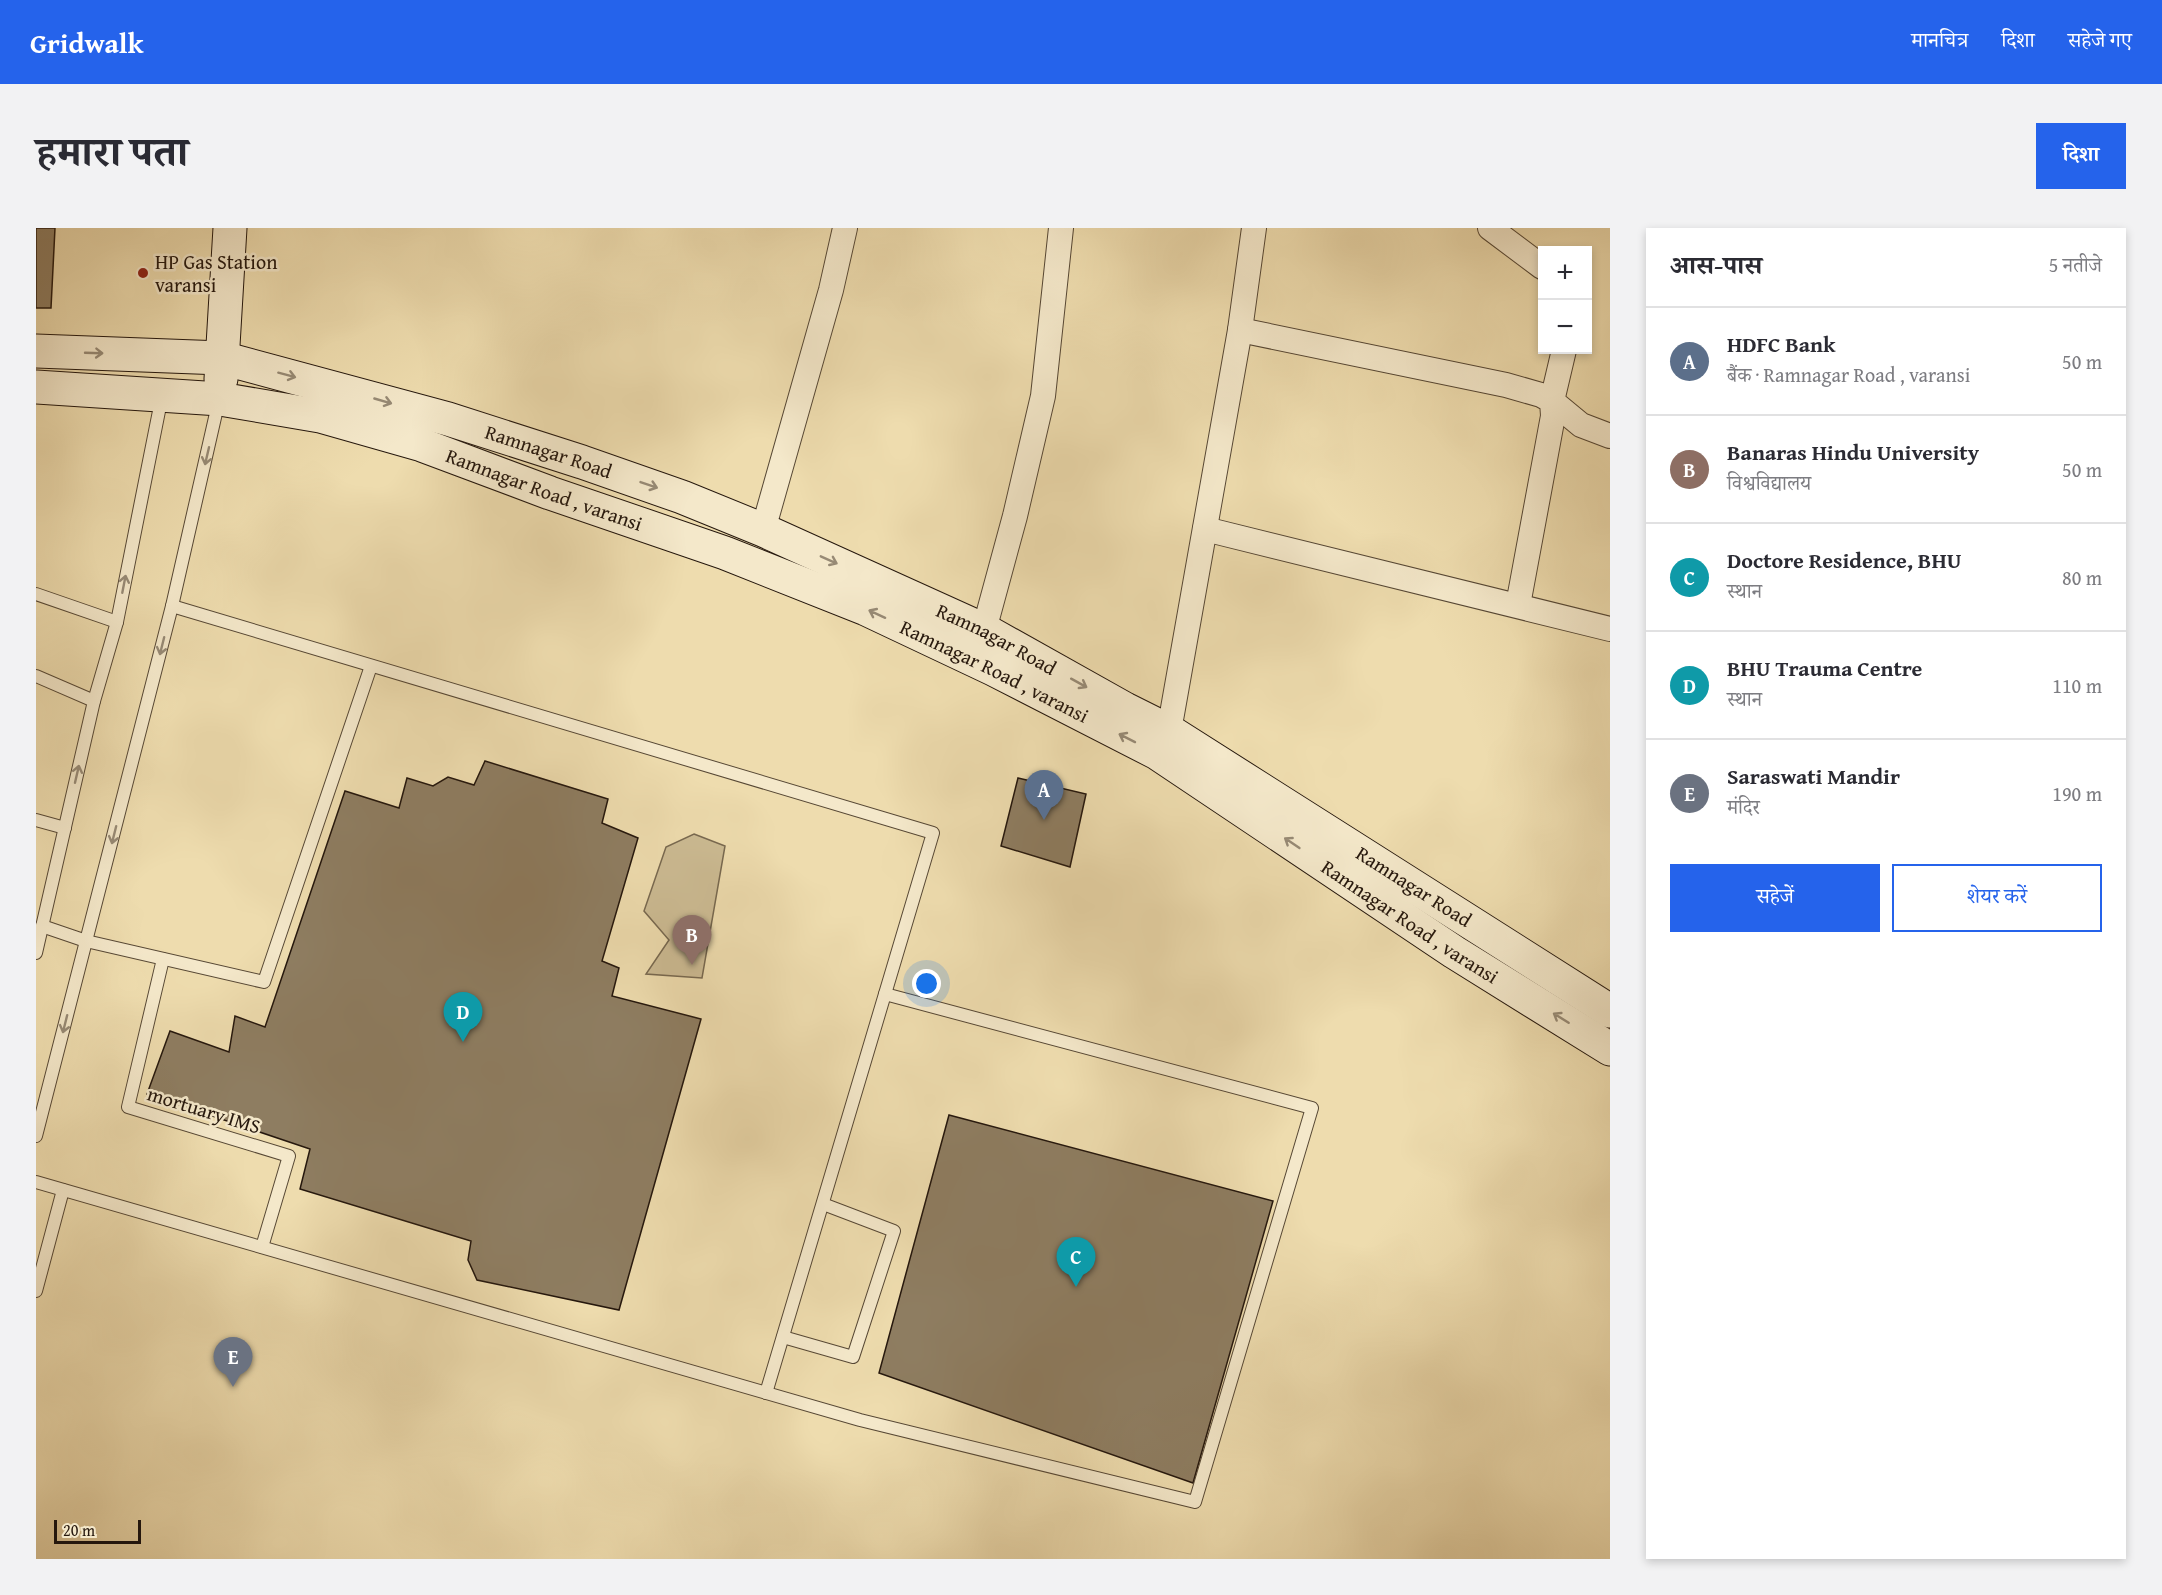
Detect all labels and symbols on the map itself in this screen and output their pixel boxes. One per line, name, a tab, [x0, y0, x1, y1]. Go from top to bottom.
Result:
place label: HP Gas Station varansi	[155, 247, 277, 299]
marker: HP Gas Station varansi	[136, 266, 150, 280]
one-way arrow	[84, 348, 104, 359]
one-way arrow	[277, 369, 296, 381]
one-way arrow	[374, 396, 393, 407]
street label: Ramnagar Road	[482, 417, 617, 486]
street label: Ramnagar Road , varansi	[442, 440, 647, 538]
one-way arrow	[200, 446, 212, 465]
one-way arrow	[639, 481, 658, 492]
one-way arrow	[820, 555, 838, 566]
one-way arrow	[119, 575, 130, 595]
street label: Ramnagar Road	[932, 595, 1062, 682]
one-way arrow	[869, 608, 887, 620]
street label: Ramnagar Road , varansi	[896, 612, 1094, 730]
one-way arrow	[156, 636, 167, 655]
one-way arrow	[1070, 678, 1087, 690]
one-way arrow	[1119, 732, 1137, 743]
one-way arrow	[72, 764, 83, 784]
pin: A	[1024, 770, 1064, 820]
one-way arrow	[107, 825, 119, 844]
one-way arrow	[1284, 837, 1300, 849]
street label: Ramnagar Road	[1351, 839, 1478, 934]
street label: Ramnagar Road , varansi	[1316, 852, 1505, 990]
pin: B	[672, 916, 712, 965]
your location	[912, 969, 941, 998]
pin: D	[444, 992, 482, 1042]
one-way arrow	[1553, 1012, 1569, 1024]
one-way arrow	[59, 1014, 70, 1033]
street label: mortuary IMS	[144, 1079, 264, 1140]
pin: C	[1056, 1238, 1096, 1287]
pin: E	[214, 1338, 252, 1387]
scale bar	[54, 1517, 141, 1544]

